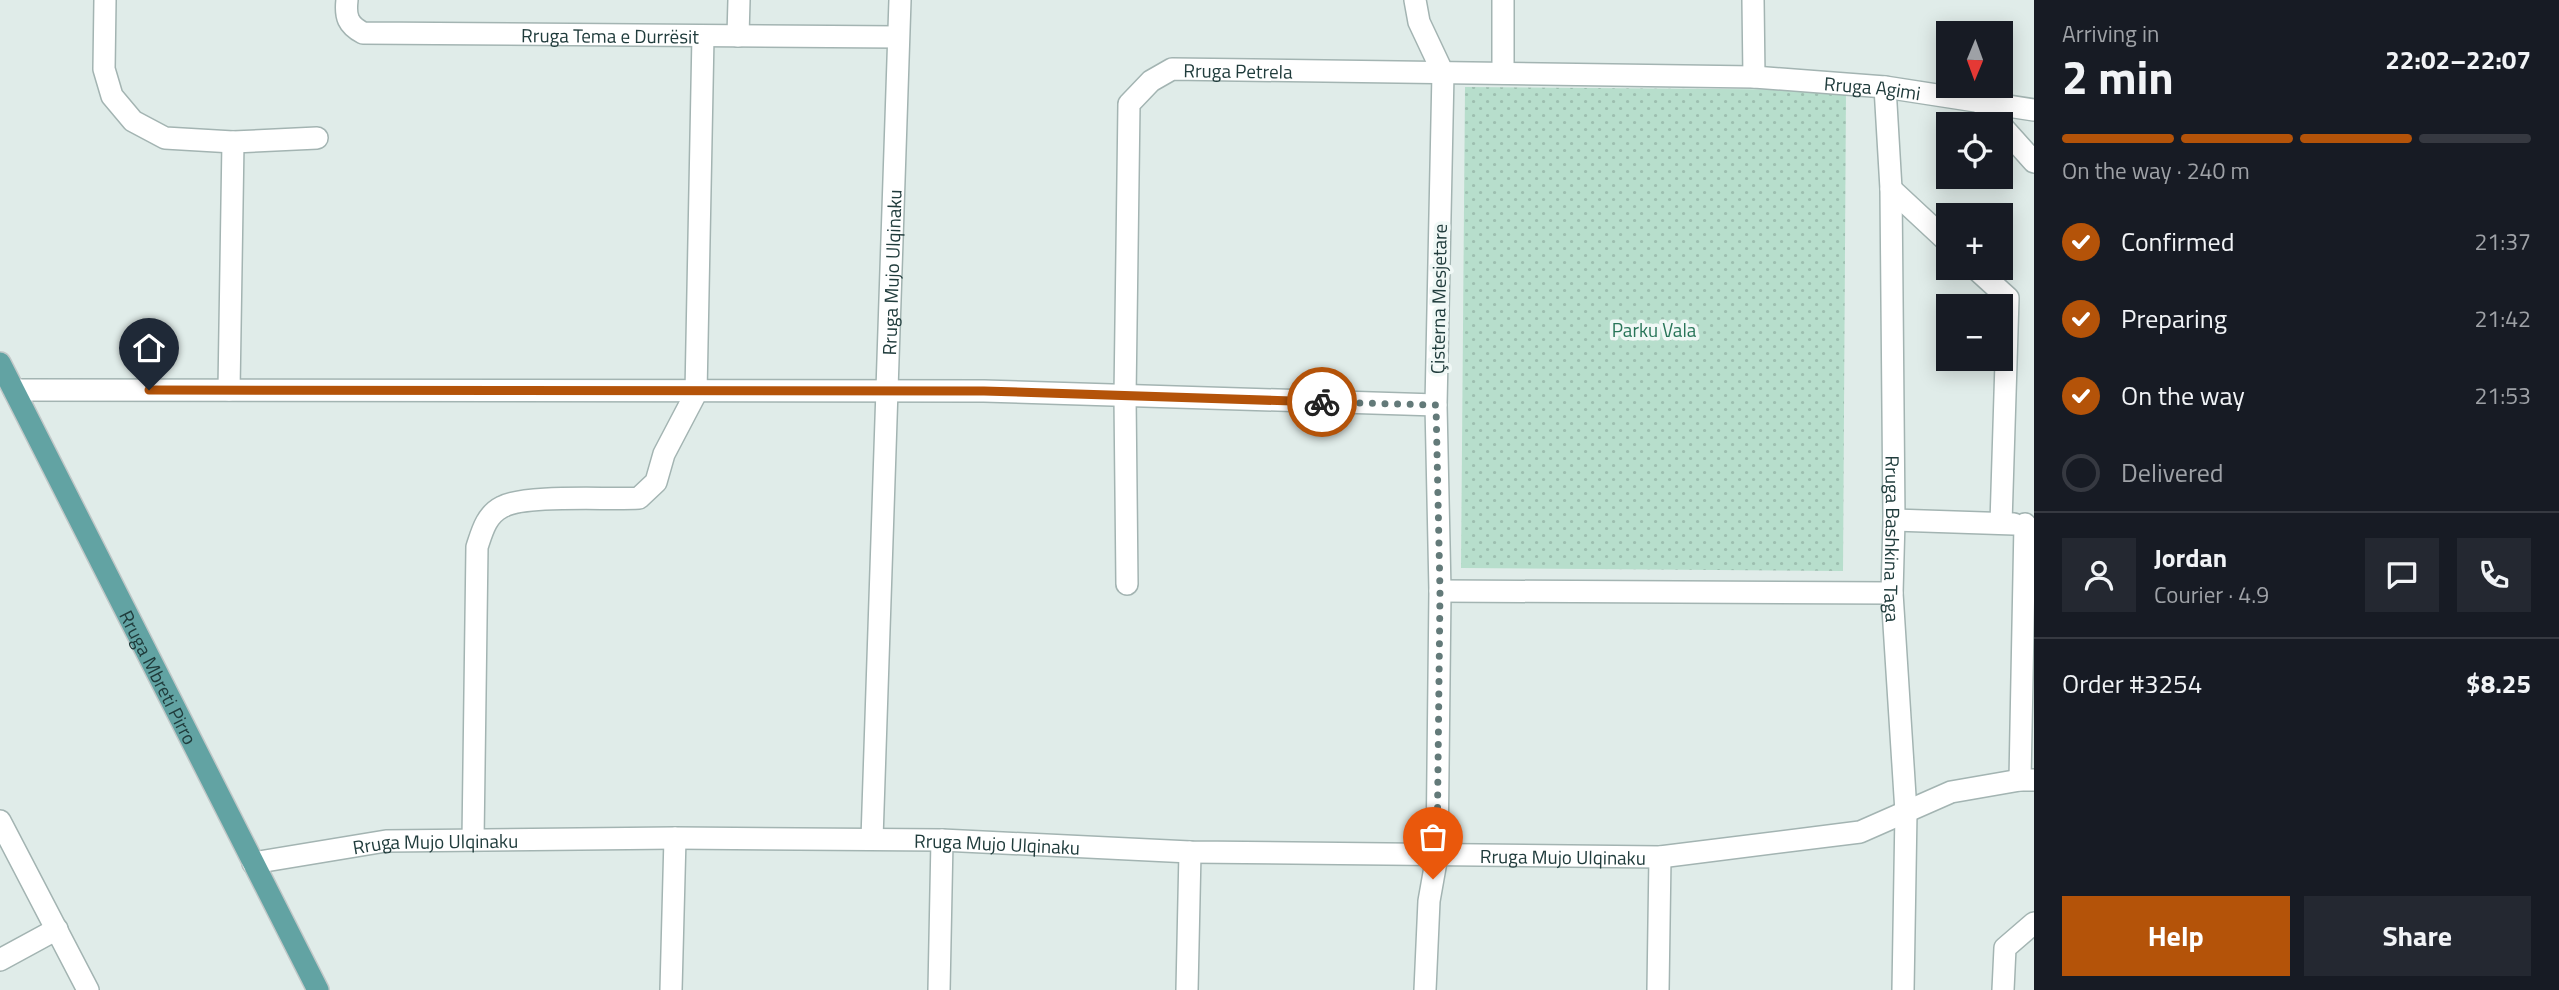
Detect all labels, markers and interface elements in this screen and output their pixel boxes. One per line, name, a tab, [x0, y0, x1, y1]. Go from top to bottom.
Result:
text: Arriving in	[2062, 16, 2159, 51]
street label: Rruga Tema e Durrësit	[521, 20, 699, 50]
north arrow	[1936, 21, 2012, 98]
map controls	[1936, 21, 2013, 371]
text: 22:02–22:07	[2385, 40, 2531, 79]
text: 2 min	[2062, 42, 2174, 112]
street label: Rruga Petrela	[1183, 55, 1293, 85]
street label: Rruga Agimi	[1823, 68, 1923, 107]
button: locate	[1936, 112, 2013, 189]
text: On the way · 240 m	[2062, 153, 2250, 188]
street label: Rruga Mujo Ulqinaku	[874, 189, 908, 356]
button: +	[1936, 203, 2013, 280]
text: Confirmed	[2121, 222, 2235, 261]
icon: check	[2062, 223, 2100, 261]
street label: Çisterna Mesjetare	[1422, 224, 1454, 374]
text: 21:37	[2474, 224, 2531, 259]
button: −	[1936, 294, 2013, 371]
text: Preparing	[2121, 299, 2227, 338]
icon: check	[2062, 300, 2100, 338]
text: 21:42	[2474, 301, 2531, 336]
park label: Parku Vala	[1612, 315, 1697, 344]
pin	[119, 318, 179, 390]
icon: home	[130, 329, 168, 367]
courier	[1287, 367, 1357, 437]
text: On the way	[2121, 376, 2245, 415]
icon: check	[2062, 377, 2100, 415]
text: 21:53	[2474, 378, 2531, 413]
icon: bike	[1303, 383, 1341, 421]
text: Delivered	[2121, 453, 2224, 492]
street label: Rruga Bashkina Taga	[1877, 455, 1909, 623]
button: person	[2062, 538, 2136, 612]
text: Jordan	[2154, 538, 2227, 577]
button: chat	[2365, 538, 2439, 612]
button: phone	[2457, 538, 2531, 612]
text: Courier · 4.9	[2154, 577, 2269, 612]
street label: Rruga Mbreti Pirro	[113, 605, 205, 749]
text: Order #3254	[2062, 664, 2202, 703]
text: $8.25	[2466, 664, 2531, 703]
pin	[1403, 807, 1463, 879]
icon: bag	[1414, 818, 1452, 856]
street label: Rruga Mujo Ulqinaku	[350, 825, 518, 861]
street label: Rruga Mujo Ulqinaku	[914, 825, 1081, 861]
street label: Rruga Mujo Ulqinaku	[1480, 841, 1646, 871]
button: Help	[2062, 896, 2290, 976]
button: Share	[2304, 896, 2531, 976]

